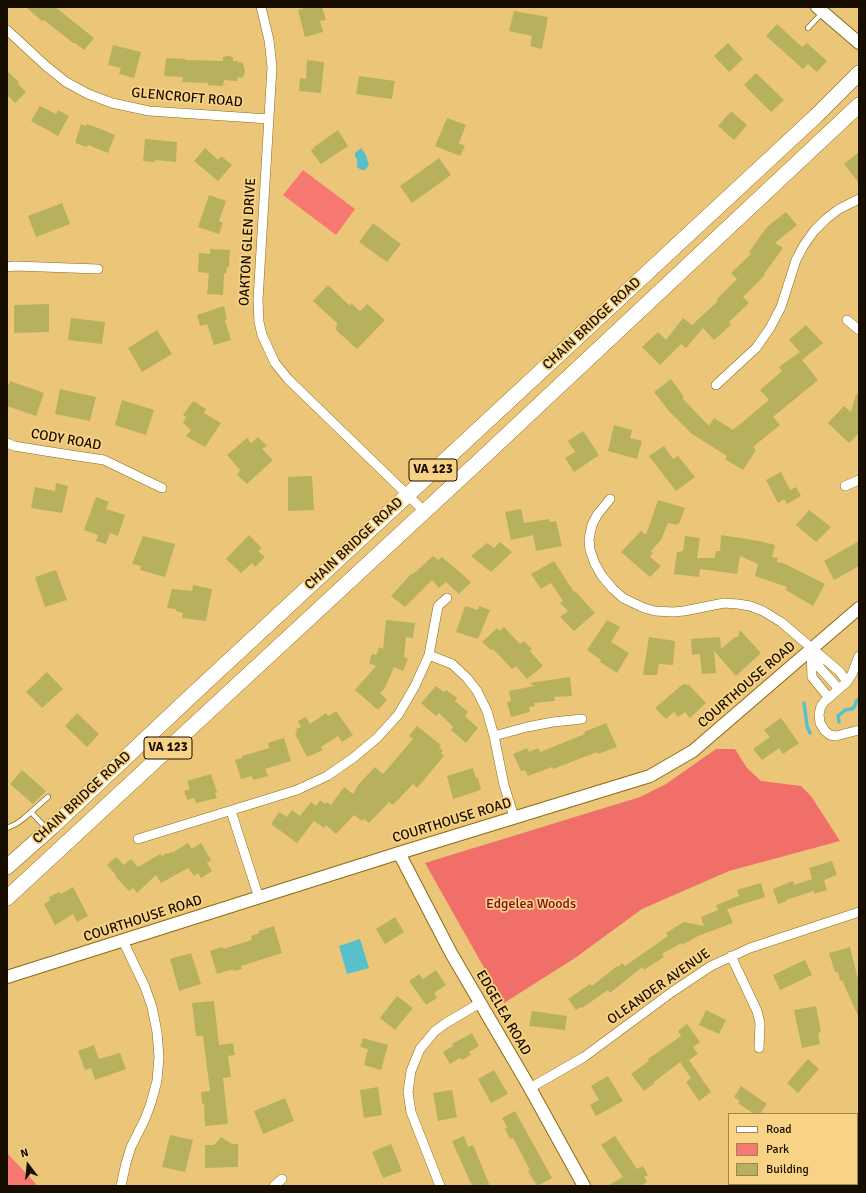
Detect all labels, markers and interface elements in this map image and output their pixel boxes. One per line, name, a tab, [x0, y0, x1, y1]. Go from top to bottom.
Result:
street label: GLENCROFT ROAD	[131, 85, 243, 111]
street label: OAKTON GLEN DRIVE	[236, 177, 260, 307]
street label: CHAIN BRIDGE ROAD	[539, 274, 645, 374]
street label: CODY ROAD	[29, 426, 103, 454]
road number: VA 123	[409, 459, 457, 481]
street label: CHAIN BRIDGE ROAD	[301, 494, 407, 594]
street label: COURTHOUSE ROAD	[695, 638, 799, 732]
road number: VA 123	[144, 737, 192, 759]
street label: CHAIN BRIDGE ROAD	[29, 748, 135, 848]
street label: COURTHOUSE ROAD	[390, 795, 514, 847]
street label: COURTHOUSE ROAD	[82, 892, 204, 946]
park label: Edgelea Woods	[486, 896, 576, 912]
street label: OLEANDER AVENUE	[604, 945, 714, 1029]
street label: EDGELEA ROAD	[472, 967, 534, 1059]
legend	[728, 1113, 858, 1185]
text: Road	[766, 1122, 792, 1137]
text: Park	[766, 1142, 789, 1157]
north arrow	[8, 1145, 48, 1185]
text: N	[19, 1146, 30, 1160]
text: Building	[766, 1162, 809, 1177]

